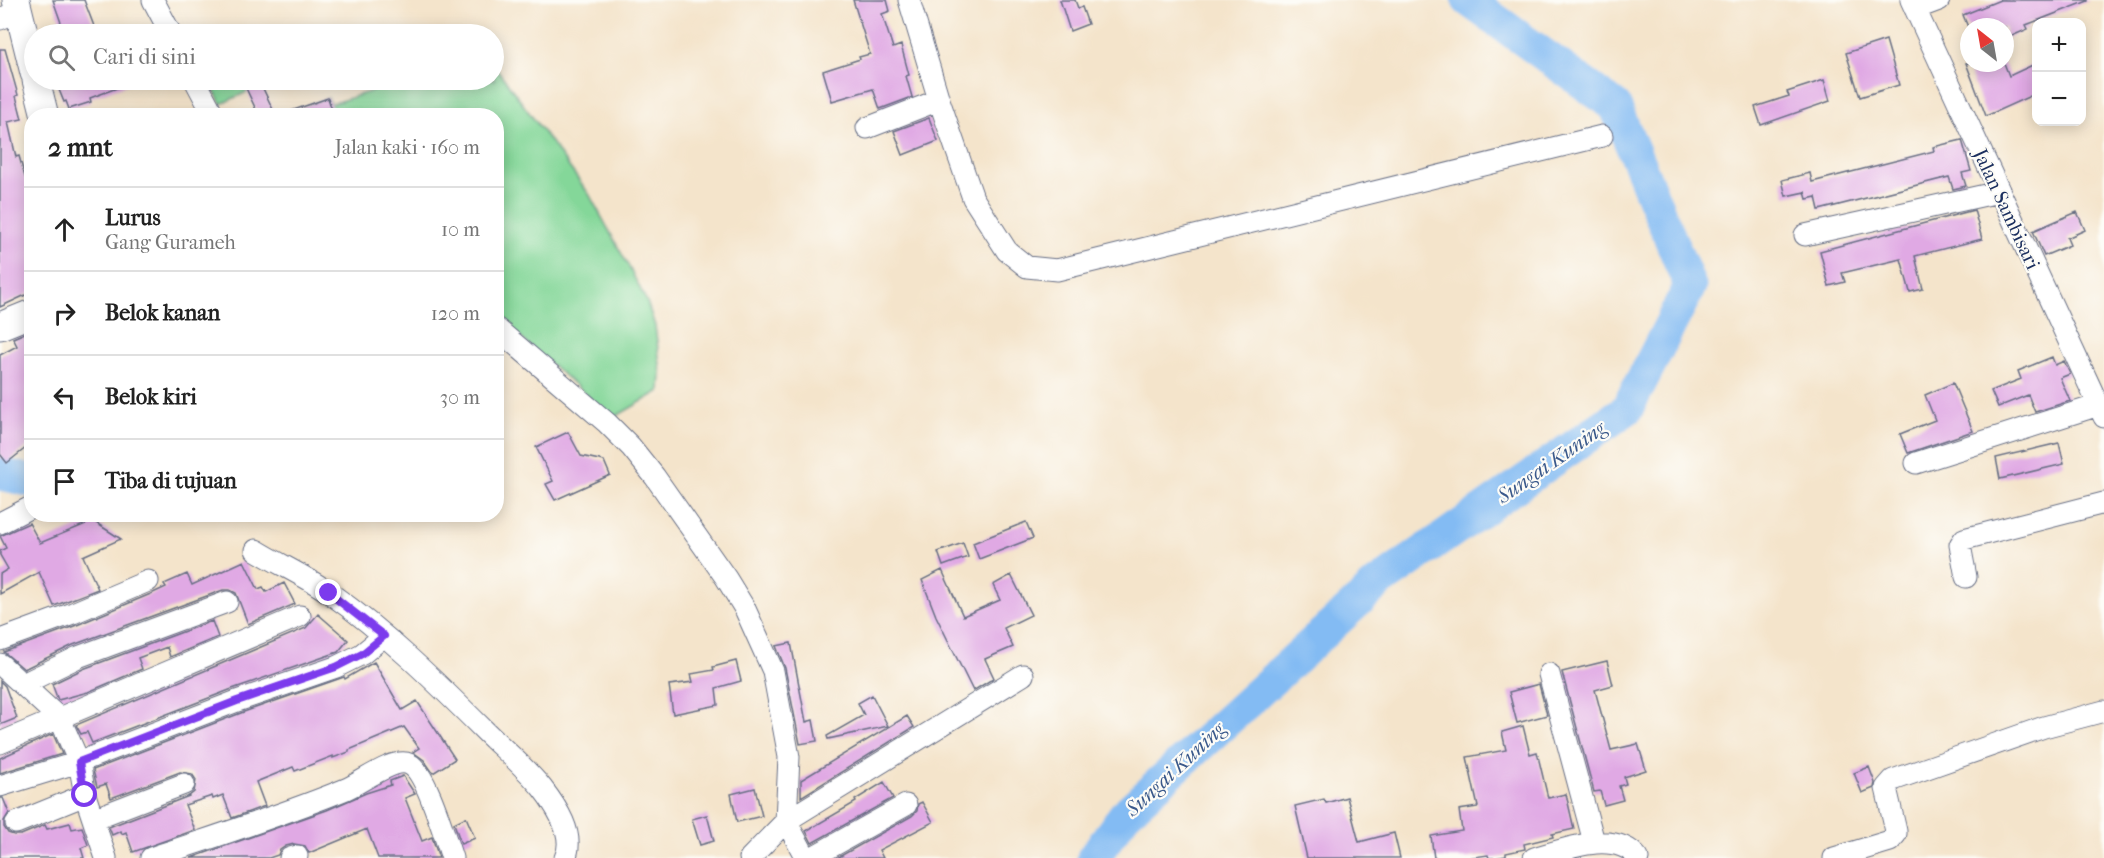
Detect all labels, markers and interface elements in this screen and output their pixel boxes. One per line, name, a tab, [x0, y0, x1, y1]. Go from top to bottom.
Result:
north arrow	[1960, 18, 2014, 72]
map controls	[2032, 18, 2086, 126]
button: +	[2032, 18, 2086, 72]
search box	[24, 24, 504, 90]
icon: search	[45, 41, 78, 74]
text: Cari di sini	[93, 44, 196, 70]
button: −	[2032, 72, 2086, 126]
text: 2 mnt	[48, 132, 113, 163]
text: Jalan kaki · 160 m	[335, 136, 480, 159]
street label: Jalan Sambisari	[1968, 143, 2045, 273]
text: Lurus	[105, 205, 161, 231]
icon: ahead	[48, 213, 81, 246]
text: 10 m	[441, 218, 480, 241]
text: Gang Gurameh	[105, 231, 236, 254]
icon: right	[48, 297, 81, 330]
text: Belok kanan	[105, 300, 220, 326]
text: 120 m	[431, 302, 480, 325]
icon: left	[48, 381, 81, 414]
text: Belok kiri	[105, 384, 197, 410]
text: 30 m	[440, 386, 480, 409]
water label: Sungai Kuning	[1491, 415, 1611, 509]
icon: arrive	[48, 465, 81, 498]
text: Tiba di tujuan	[105, 468, 237, 494]
route end	[315, 579, 341, 605]
water label: Sungai Kuning	[1120, 716, 1230, 822]
route start	[71, 781, 97, 807]

